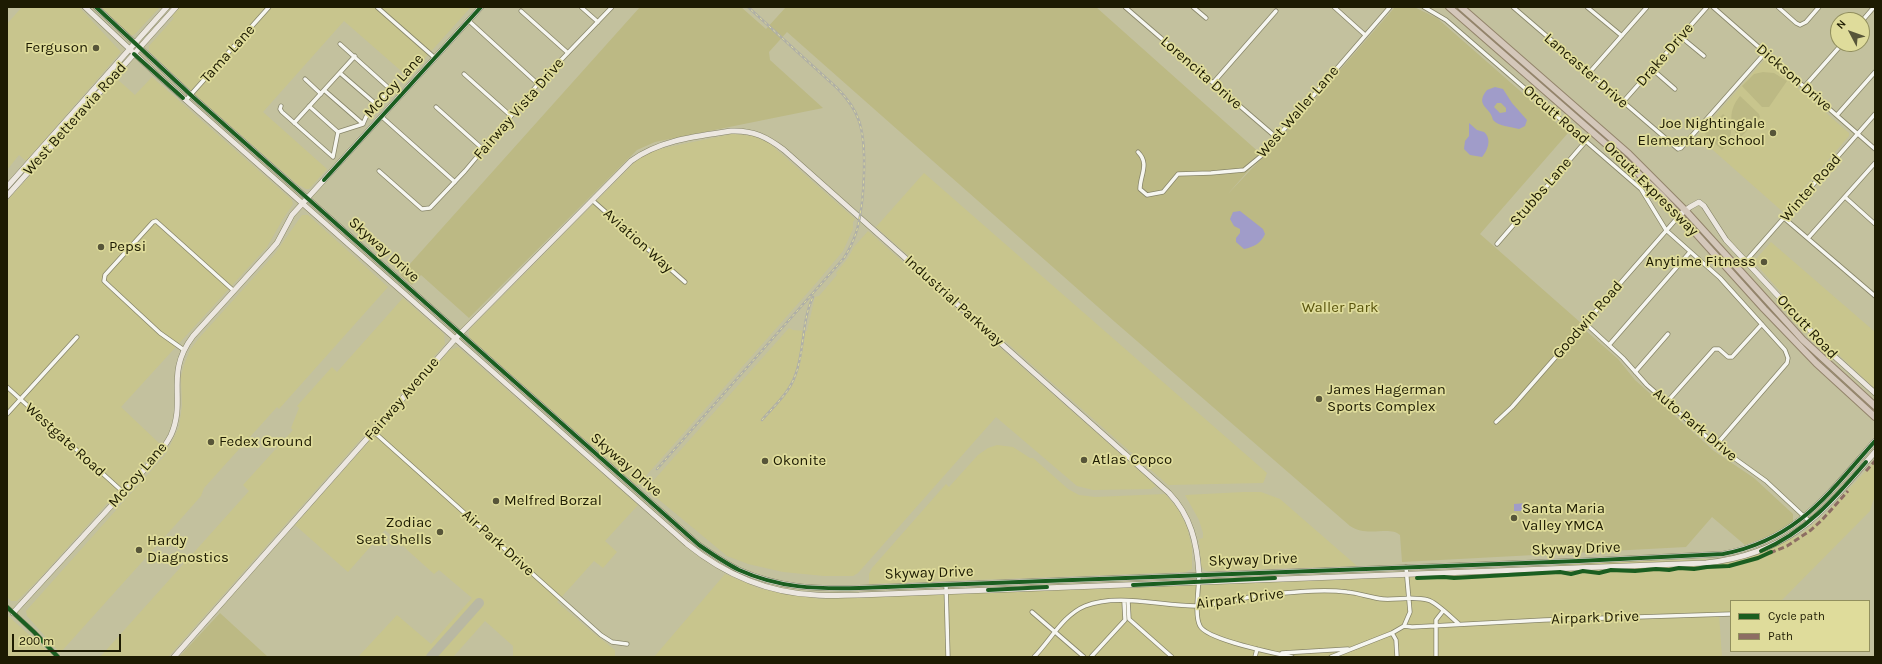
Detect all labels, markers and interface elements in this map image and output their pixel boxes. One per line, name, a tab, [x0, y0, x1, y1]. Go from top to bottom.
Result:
north arrow	[1830, 12, 1870, 52]
text: N	[1834, 17, 1849, 32]
street label: Drake Drive	[1633, 20, 1697, 90]
street label: Tama Lane	[197, 21, 259, 87]
street label: Lancaster Drive	[1540, 30, 1632, 112]
street label: Lorencita Drive	[1157, 33, 1245, 113]
place label: Ferguson	[25, 39, 88, 57]
street label: Dickson Drive	[1753, 40, 1835, 116]
marker: Ferguson	[91, 43, 101, 53]
street label: McCoy Lane	[360, 50, 428, 122]
street label: Fairway Vista Drive	[470, 55, 568, 163]
street label: West Betteravia Road	[20, 59, 130, 179]
street label: West Waller Lane	[1253, 62, 1343, 162]
street label: Orcutt Road	[1519, 82, 1593, 148]
place label: Joe Nightingale Elementary School	[1638, 115, 1765, 150]
marker: Joe Nightingale Elementary School	[1768, 128, 1778, 138]
street label: Orcutt Expressway	[1600, 138, 1702, 240]
street label: Winter Road	[1777, 150, 1845, 226]
street label: Stubbs Lane	[1506, 154, 1576, 230]
street label: Aviation Way	[599, 205, 677, 277]
street label: Skyway Drive	[345, 214, 423, 286]
place label: Pepsi	[109, 238, 146, 256]
marker: Pepsi	[96, 242, 106, 252]
street label: Industrial Parkway	[901, 252, 1007, 350]
place label: Anytime Fitness	[1645, 253, 1756, 271]
marker: Anytime Fitness	[1759, 257, 1769, 267]
street label: Goodwin Road	[1549, 277, 1627, 363]
street label: Orcutt Road	[1773, 291, 1841, 363]
park label: Waller Park	[1302, 299, 1378, 317]
street label: Fairway Avenue	[361, 354, 443, 444]
place label: James Hagerman Sports Complex	[1327, 381, 1446, 416]
street label: Auto Park Drive	[1649, 385, 1741, 465]
marker: James Hagerman Sports Complex	[1314, 394, 1324, 404]
street label: Westgate Road	[21, 399, 109, 481]
street label: Skyway Drive	[587, 429, 665, 501]
place label: Fedex Ground	[219, 433, 312, 451]
marker: Fedex Ground	[206, 437, 216, 447]
street label: McCoy Lane	[105, 439, 171, 511]
place label: Atlas Copco	[1092, 451, 1172, 469]
place label: Okonite	[773, 452, 826, 470]
marker: Atlas Copco	[1079, 455, 1089, 465]
marker: Okonite	[760, 456, 770, 466]
place label: Melfred Borzal	[504, 492, 602, 510]
marker: Melfred Borzal	[491, 496, 501, 506]
place label: Santa Maria Valley YMCA	[1522, 500, 1605, 535]
street label: Air Park Drive	[458, 506, 538, 580]
marker: Santa Maria Valley YMCA	[1509, 513, 1519, 523]
place label: Zodiac Seat Shells	[356, 514, 432, 549]
marker: Zodiac Seat Shells	[435, 527, 445, 537]
place label: Hardy Diagnostics	[147, 532, 229, 567]
street label: Skyway Drive	[1531, 538, 1621, 560]
marker: Hardy Diagnostics	[134, 545, 144, 555]
street label: Skyway Drive	[1208, 549, 1298, 571]
street label: Skyway Drive	[884, 562, 974, 584]
street label: Airpark Drive	[1195, 585, 1285, 613]
legend	[1730, 600, 1870, 652]
street label: Airpark Drive	[1551, 607, 1639, 629]
text: Cycle path	[1768, 609, 1825, 623]
scale bar	[14, 626, 123, 652]
text: Path	[1768, 629, 1793, 643]
text: 200 m	[19, 634, 54, 648]

